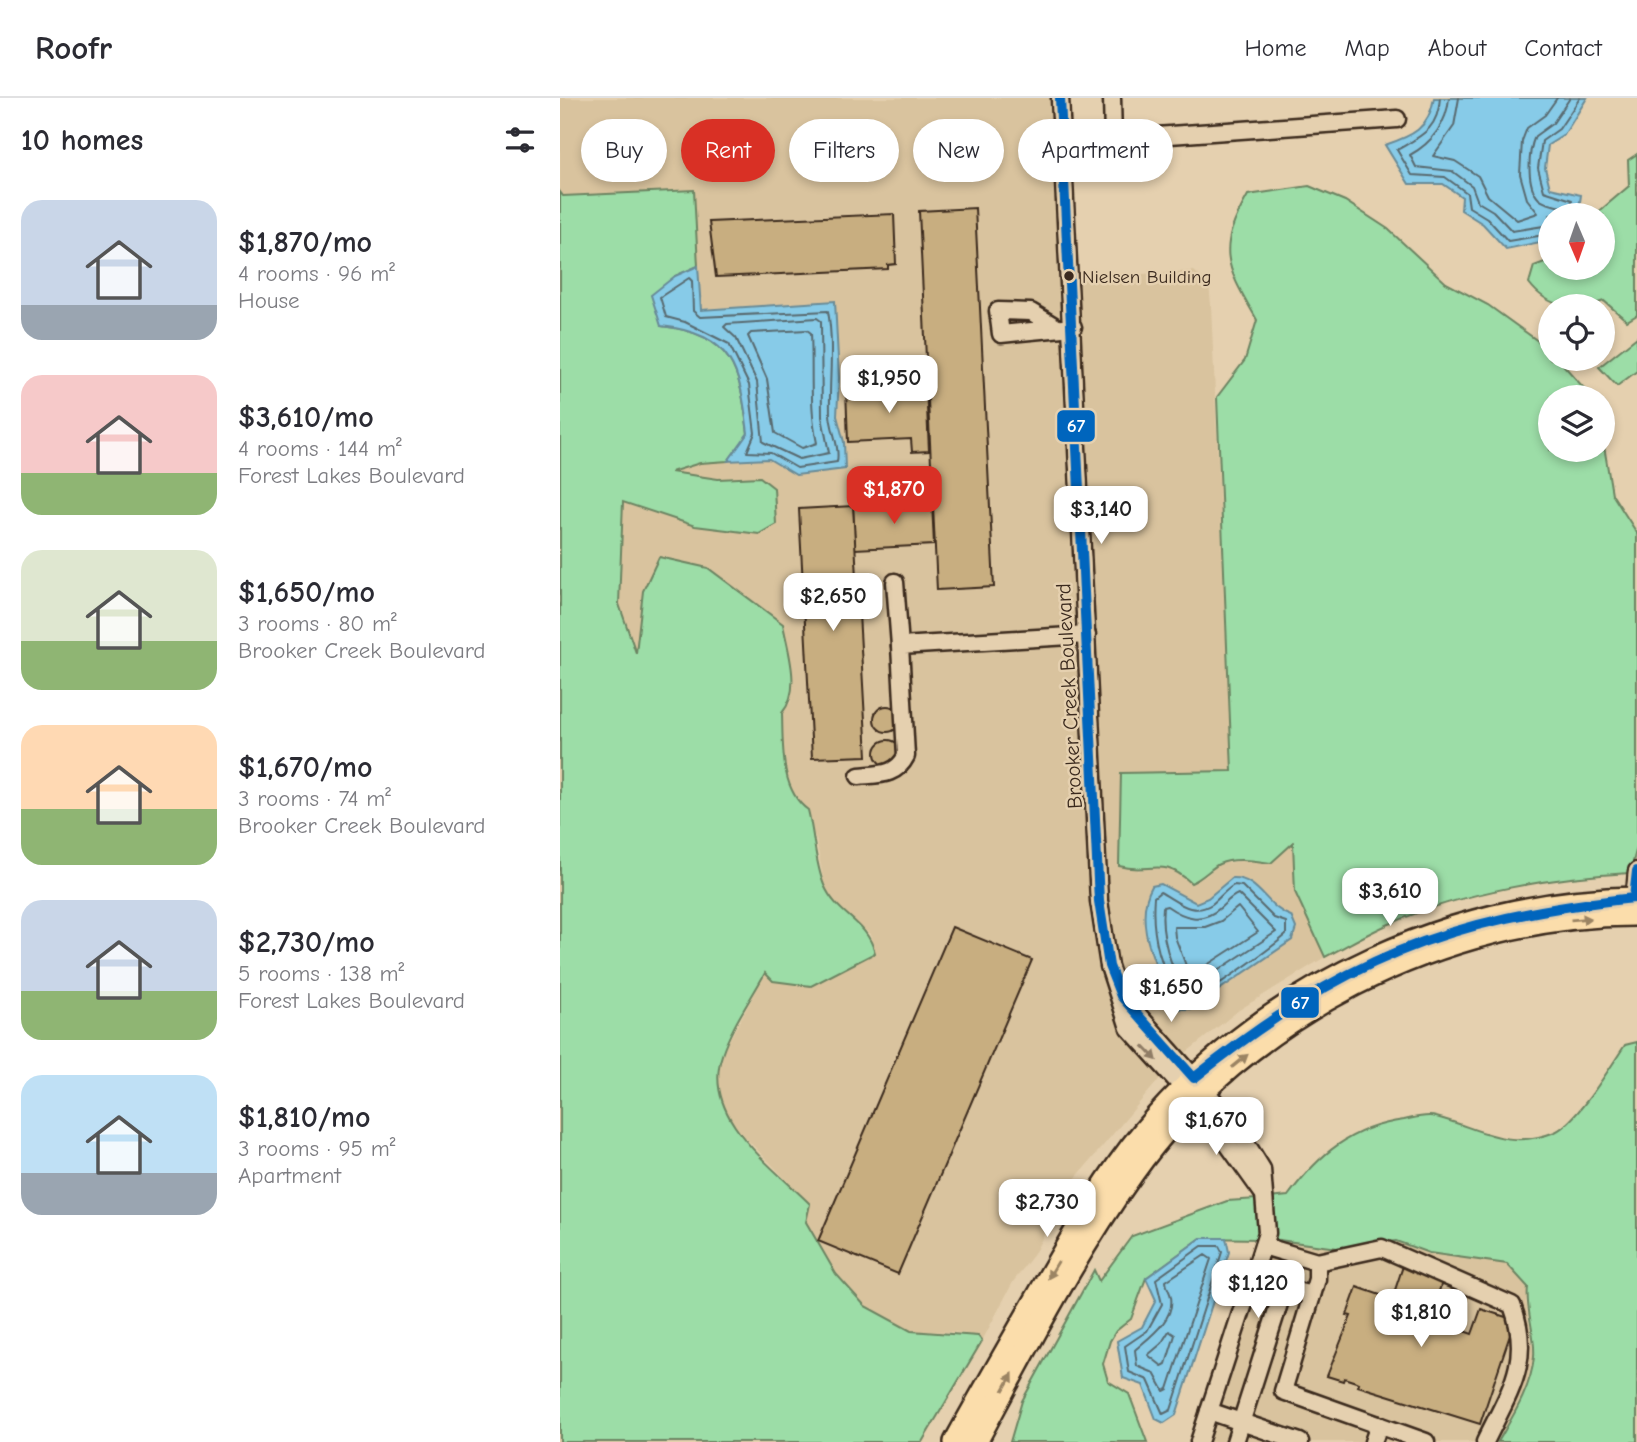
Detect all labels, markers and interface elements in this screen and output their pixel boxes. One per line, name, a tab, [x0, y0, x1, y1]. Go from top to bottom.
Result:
text: Roofr	[35, 29, 112, 67]
text: Home	[1245, 34, 1306, 62]
text: Map	[1344, 34, 1390, 62]
text: About	[1428, 34, 1486, 62]
text: Contact	[1524, 34, 1602, 62]
chip: Buy	[581, 119, 667, 182]
chip: Rent	[681, 119, 775, 182]
chip: Filters	[789, 119, 899, 182]
chip: New	[913, 119, 1004, 182]
chip: Apartment	[1018, 119, 1173, 182]
icon: filters	[501, 121, 539, 159]
text: 10 homes	[21, 123, 143, 158]
north arrow	[1538, 203, 1615, 280]
map controls	[1538, 203, 1615, 462]
text: $1,870/mo	[238, 225, 372, 260]
icon: home	[77, 228, 161, 312]
text: 4 rooms · 96 m²	[238, 260, 395, 287]
place label: Nielsen Building	[1082, 266, 1212, 288]
marker: Nielsen Building	[1062, 269, 1076, 283]
text: House	[238, 287, 300, 314]
button: locate	[1538, 294, 1615, 371]
pin: $1,950	[832, 356, 946, 415]
text: $1,950	[857, 364, 921, 391]
button: layers	[1538, 385, 1615, 462]
text: $3,610/mo	[238, 400, 374, 435]
icon: home	[77, 403, 161, 487]
line badge: 67	[1056, 409, 1096, 443]
text: 67	[1067, 415, 1086, 437]
text: 4 rooms · 144 m²	[238, 435, 402, 462]
text: Forest Lakes Boulevard	[238, 462, 465, 489]
pin: $1,870	[837, 466, 951, 526]
text: $1,870	[863, 475, 925, 502]
pin: $3,140	[1044, 486, 1158, 546]
text: $3,140	[1070, 495, 1132, 522]
pin: $2,650	[776, 574, 890, 633]
text: $1,650/mo	[238, 575, 375, 610]
icon: home	[77, 578, 161, 662]
text: $2,650	[799, 582, 867, 609]
street label: Brooker Creek Boulevard	[1051, 583, 1087, 809]
text: 3 rooms · 80 m²	[238, 610, 397, 637]
text: Brooker Creek Boulevard	[238, 637, 485, 664]
text: $1,670/mo	[238, 750, 372, 785]
icon: home	[77, 753, 161, 837]
text: 3 rooms · 74 m²	[238, 785, 391, 812]
text: Brooker Creek Boulevard	[238, 812, 485, 839]
pin: $3,610	[1333, 868, 1447, 928]
text: $3,610	[1358, 877, 1422, 904]
one-way arrow	[1570, 913, 1592, 924]
text: $2,730/mo	[238, 925, 375, 960]
icon: home	[77, 928, 161, 1012]
text: 5 rooms · 138 m²	[238, 960, 404, 987]
pin: $1,650	[1114, 964, 1228, 1024]
text: $1,650	[1139, 973, 1203, 1000]
line badge: 67	[1280, 986, 1320, 1019]
text: Forest Lakes Boulevard	[238, 987, 465, 1014]
text: 67	[1291, 992, 1310, 1014]
one-way arrow	[1141, 1045, 1158, 1062]
one-way arrow	[1230, 1053, 1248, 1068]
pin: $1,670	[1159, 1098, 1273, 1157]
text: $1,810/mo	[238, 1100, 370, 1135]
icon: home	[77, 1103, 161, 1187]
text: $1,670	[1185, 1106, 1247, 1133]
text: 3 rooms · 95 m²	[238, 1135, 396, 1162]
text: Apartment	[238, 1162, 341, 1189]
pin: $2,730	[990, 1180, 1104, 1239]
text: $2,730	[1015, 1188, 1079, 1215]
one-way arrow	[1046, 1260, 1059, 1279]
pin: $1,120	[1201, 1260, 1315, 1320]
text: $1,120	[1228, 1269, 1288, 1296]
pin: $1,810	[1364, 1290, 1478, 1349]
text: $1,810	[1390, 1298, 1452, 1325]
one-way arrow	[1002, 1372, 1014, 1392]

